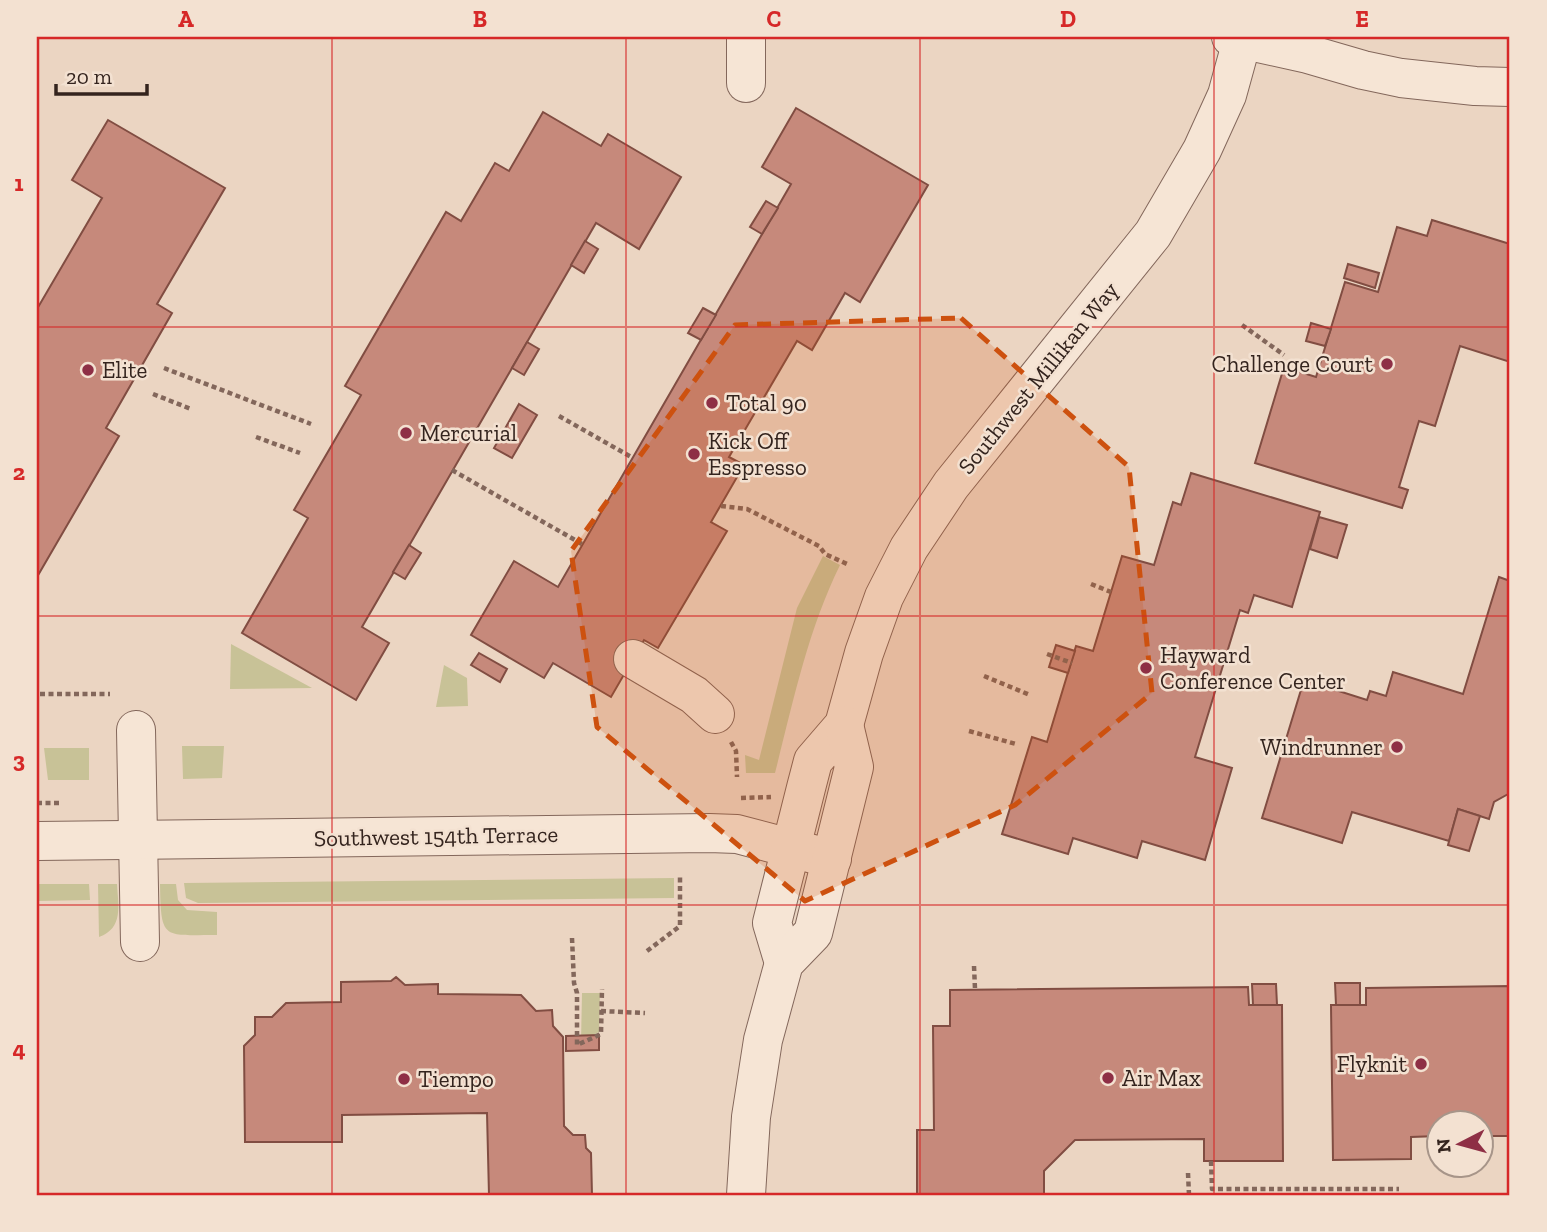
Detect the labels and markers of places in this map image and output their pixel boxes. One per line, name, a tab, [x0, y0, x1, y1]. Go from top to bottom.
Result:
place label: Challenge Court	[1212, 350, 1373, 378]
place label: Elite	[102, 356, 147, 384]
marker: Challenge Court	[1379, 356, 1395, 372]
marker: Elite	[80, 362, 96, 378]
place label: Total 90	[726, 389, 807, 417]
marker: Total 90	[704, 395, 720, 411]
place label: Mercurial	[420, 419, 517, 447]
marker: Mercurial	[398, 425, 414, 441]
place label: Kick Off Esspresso	[708, 427, 807, 481]
marker: Kick Off Esspresso	[686, 446, 702, 462]
place label: Hayward Conference Center	[1160, 641, 1346, 695]
marker: Hayward Conference Center	[1138, 660, 1154, 676]
place label: Windrunner	[1260, 733, 1383, 761]
marker: Windrunner	[1389, 739, 1405, 755]
place label: Flyknit	[1337, 1050, 1407, 1078]
marker: Flyknit	[1413, 1056, 1429, 1072]
place label: Air Max	[1122, 1064, 1201, 1092]
place label: Tiempo	[418, 1065, 494, 1093]
marker: Air Max	[1100, 1070, 1116, 1086]
marker: Tiempo	[396, 1071, 412, 1087]

